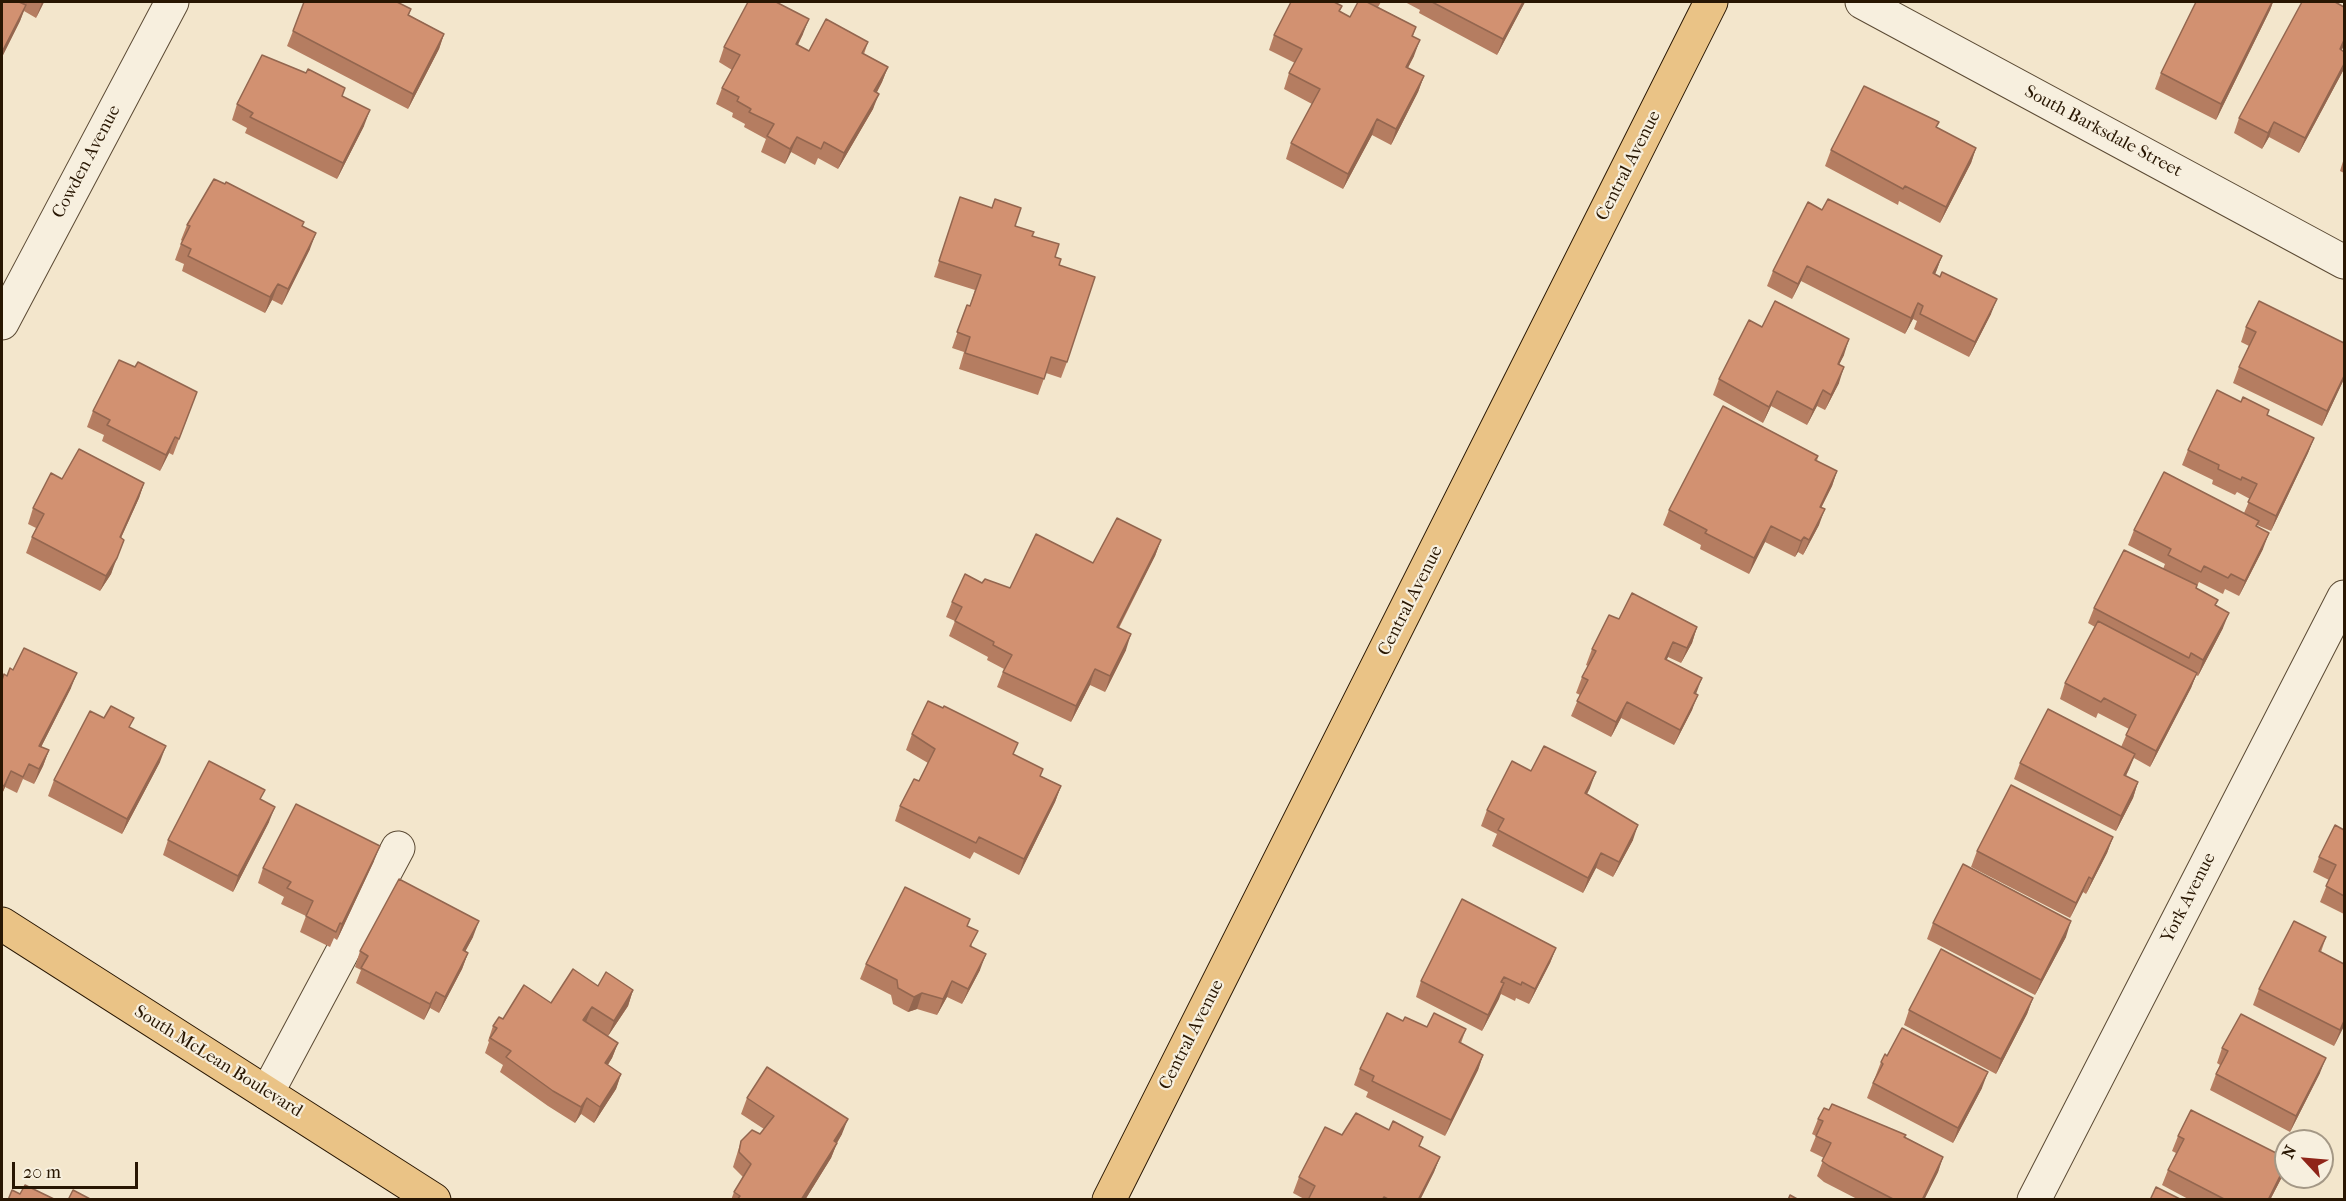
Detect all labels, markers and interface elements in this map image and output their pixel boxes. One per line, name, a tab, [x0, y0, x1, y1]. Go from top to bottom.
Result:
street label: South Barksdale Street	[2020, 81, 2186, 183]
street label: Cowden Avenue	[48, 102, 126, 222]
street label: Central Avenue	[1592, 107, 1666, 225]
street label: Central Avenue	[1374, 542, 1448, 660]
street label: York Avenue	[2157, 849, 2221, 947]
street label: Central Avenue	[1155, 976, 1229, 1094]
street label: South McLean Boulevard	[130, 1001, 306, 1123]
north arrow	[2274, 1129, 2334, 1189]
text: N	[2278, 1142, 2300, 1161]
scale bar	[15, 1150, 141, 1188]
text: 20 m	[23, 1162, 61, 1183]

